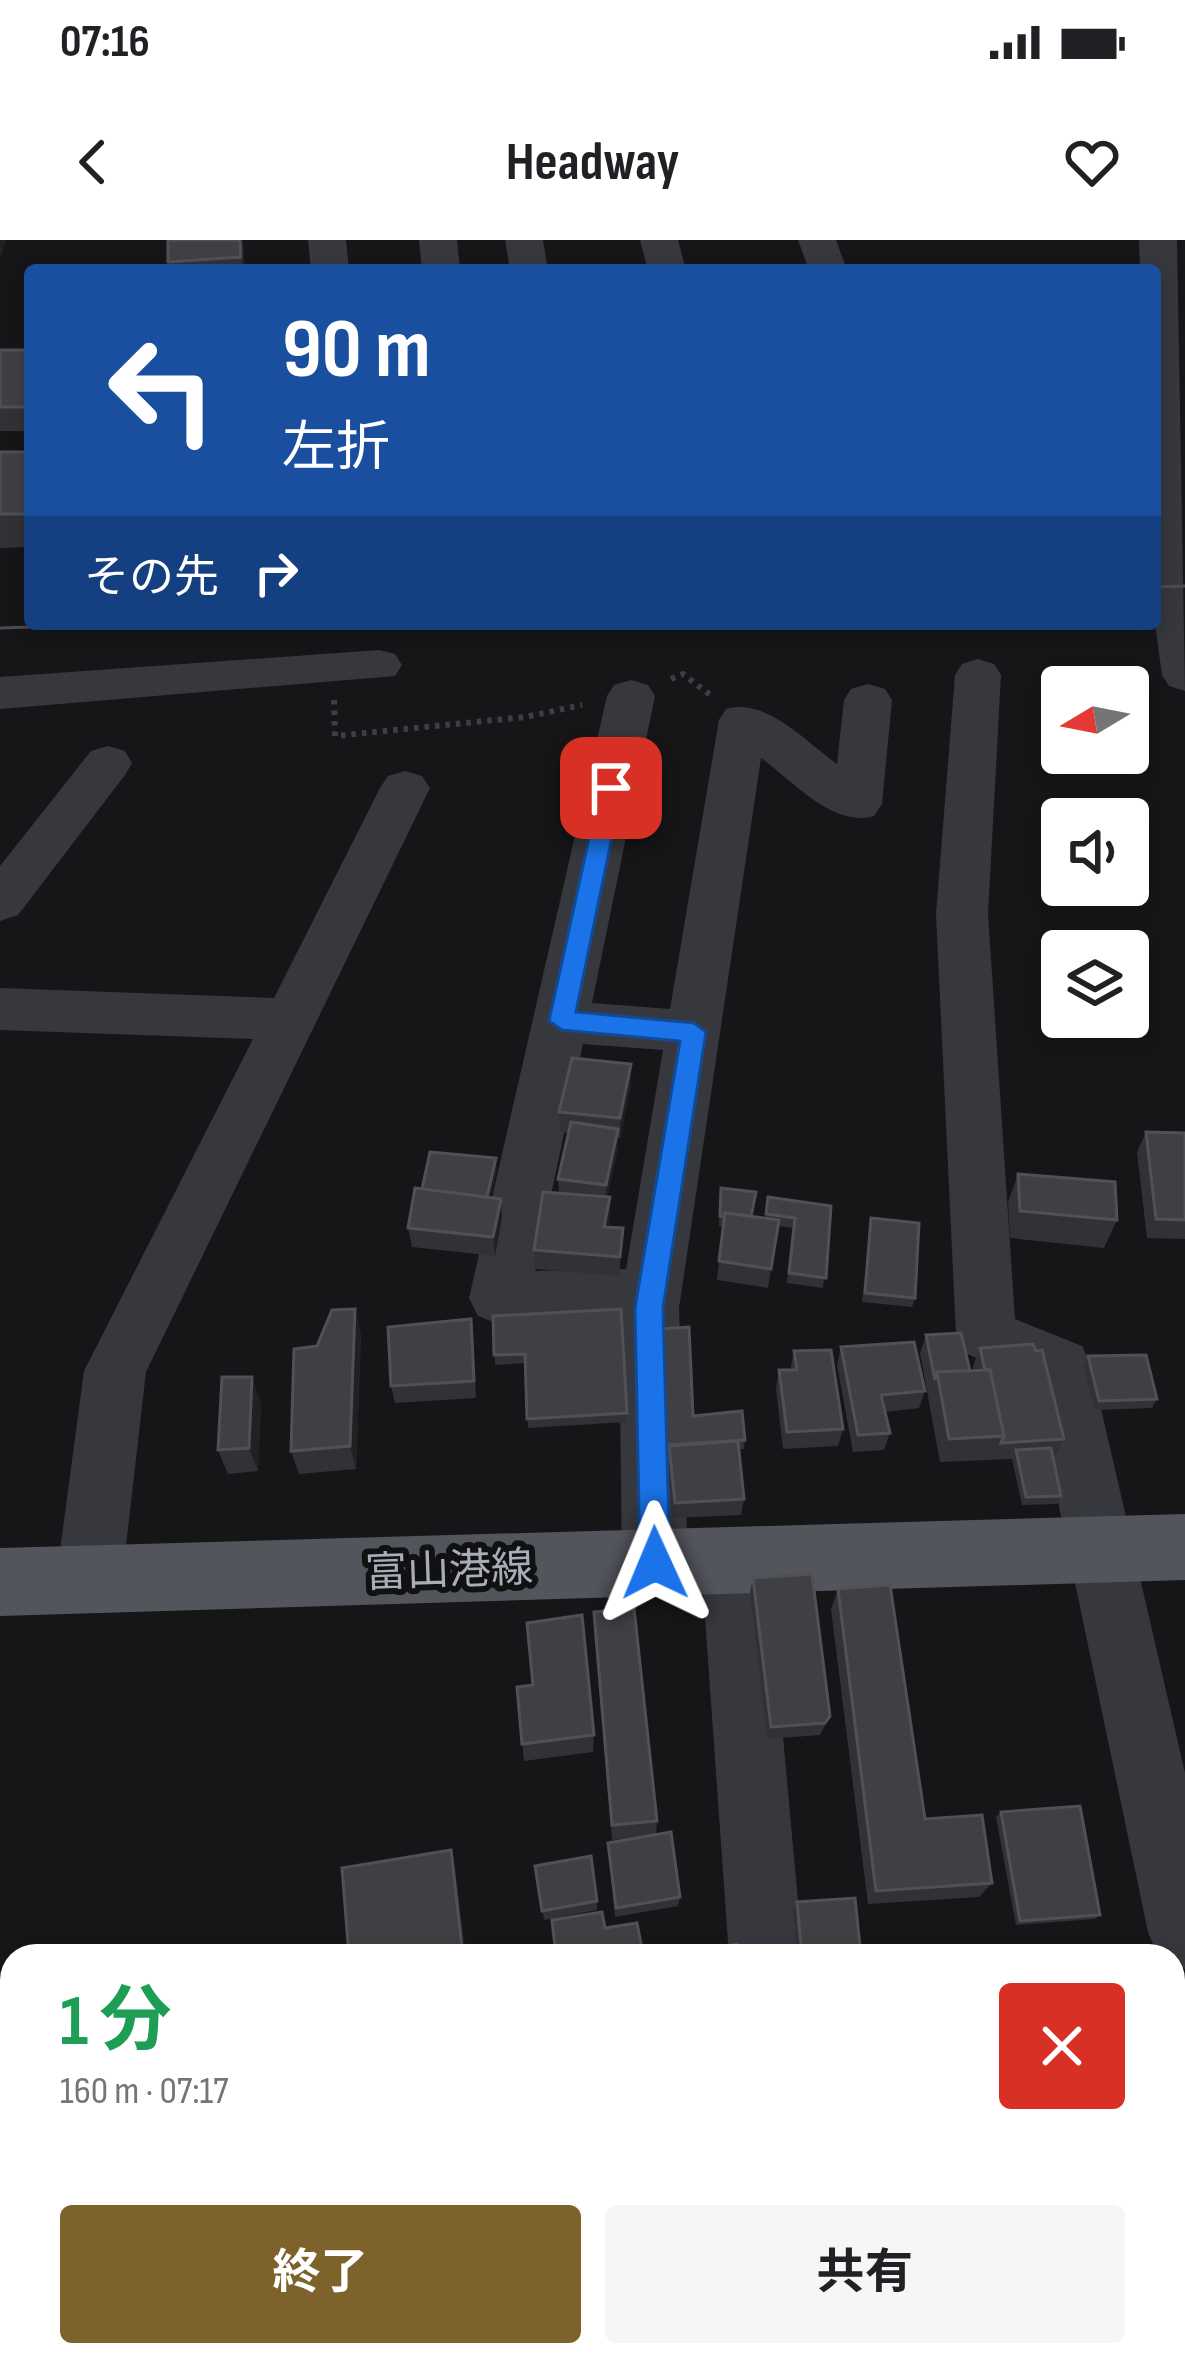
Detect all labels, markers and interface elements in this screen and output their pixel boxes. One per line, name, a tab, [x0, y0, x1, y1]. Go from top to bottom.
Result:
text: 07:16	[60, 15, 150, 70]
icon: back	[60, 129, 126, 195]
icon: heart	[1059, 129, 1125, 195]
text: Headway	[506, 130, 679, 195]
text: 90 m	[282, 300, 431, 401]
icon: left	[84, 312, 240, 468]
text: 左折	[282, 416, 390, 481]
icon: right	[243, 540, 309, 606]
text: その先	[84, 551, 219, 606]
north arrow	[1041, 666, 1149, 774]
map controls	[1041, 666, 1149, 1038]
pin	[560, 737, 662, 839]
icon: arrive	[578, 755, 644, 821]
button: sound	[1041, 798, 1149, 906]
button: layers	[1041, 930, 1149, 1038]
position arrow	[592, 1500, 718, 1626]
street label: 富山港線	[364, 1543, 534, 1600]
text: 1 分	[60, 1979, 171, 2066]
button: close	[999, 1983, 1125, 2109]
text: 160 m · 07:17	[60, 2068, 229, 2115]
button: 終了	[60, 2205, 581, 2343]
button: 共有	[605, 2205, 1125, 2343]

